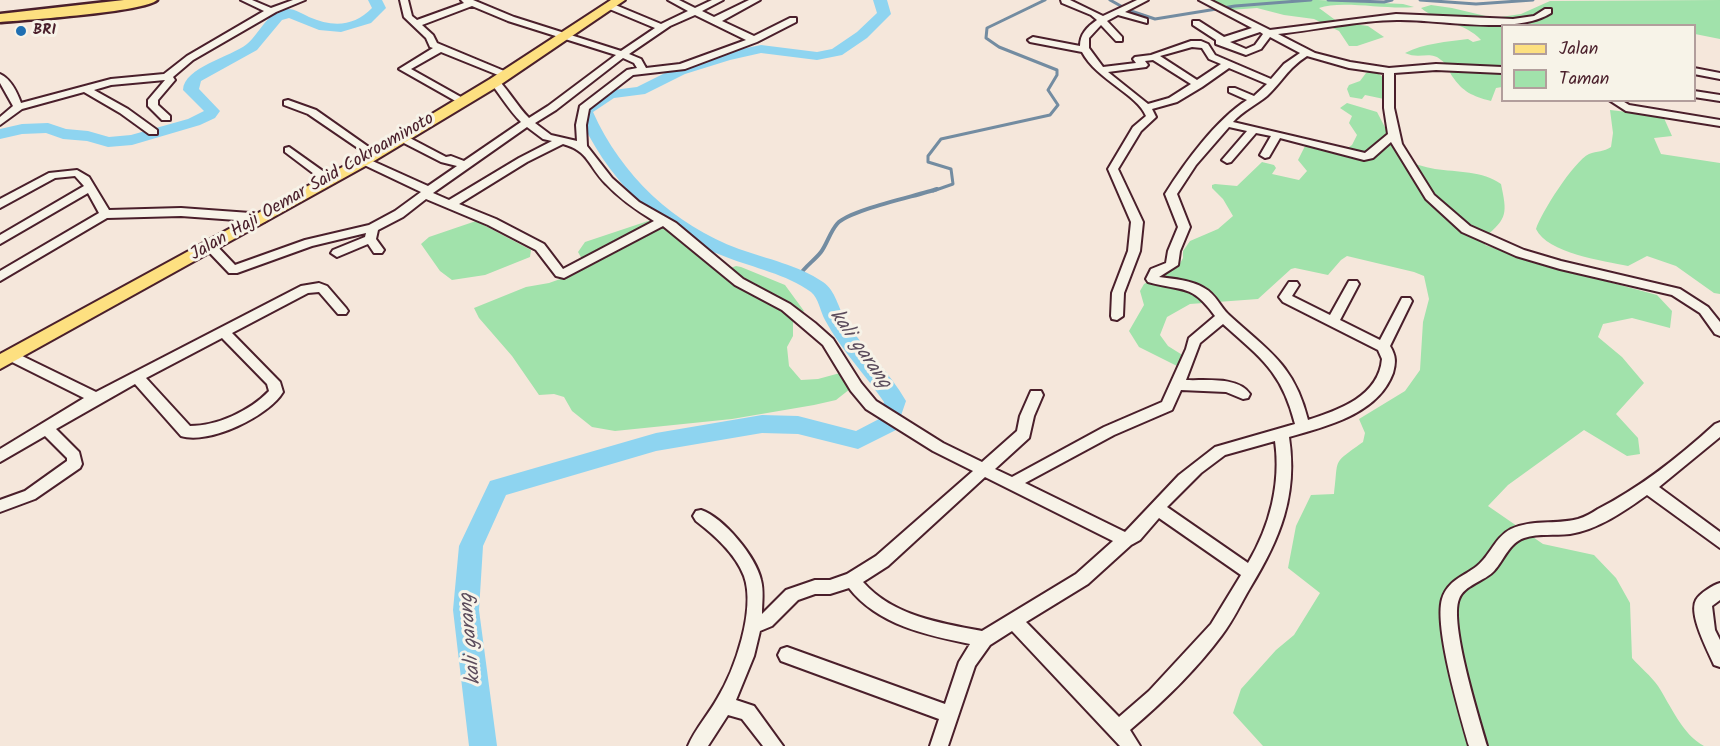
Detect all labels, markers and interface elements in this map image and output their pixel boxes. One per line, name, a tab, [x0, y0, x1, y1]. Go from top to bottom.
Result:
place label: BRI	[33, 22, 56, 40]
marker: BRI	[14, 24, 28, 38]
legend	[1501, 24, 1696, 102]
text: Jalan	[1559, 35, 1598, 64]
text: Taman	[1559, 65, 1609, 94]
street label: Jalan Haji Oemar Said Cokroaminoto	[187, 109, 439, 267]
water label: kali garang	[823, 306, 895, 394]
water label: kali garang	[456, 592, 488, 686]

